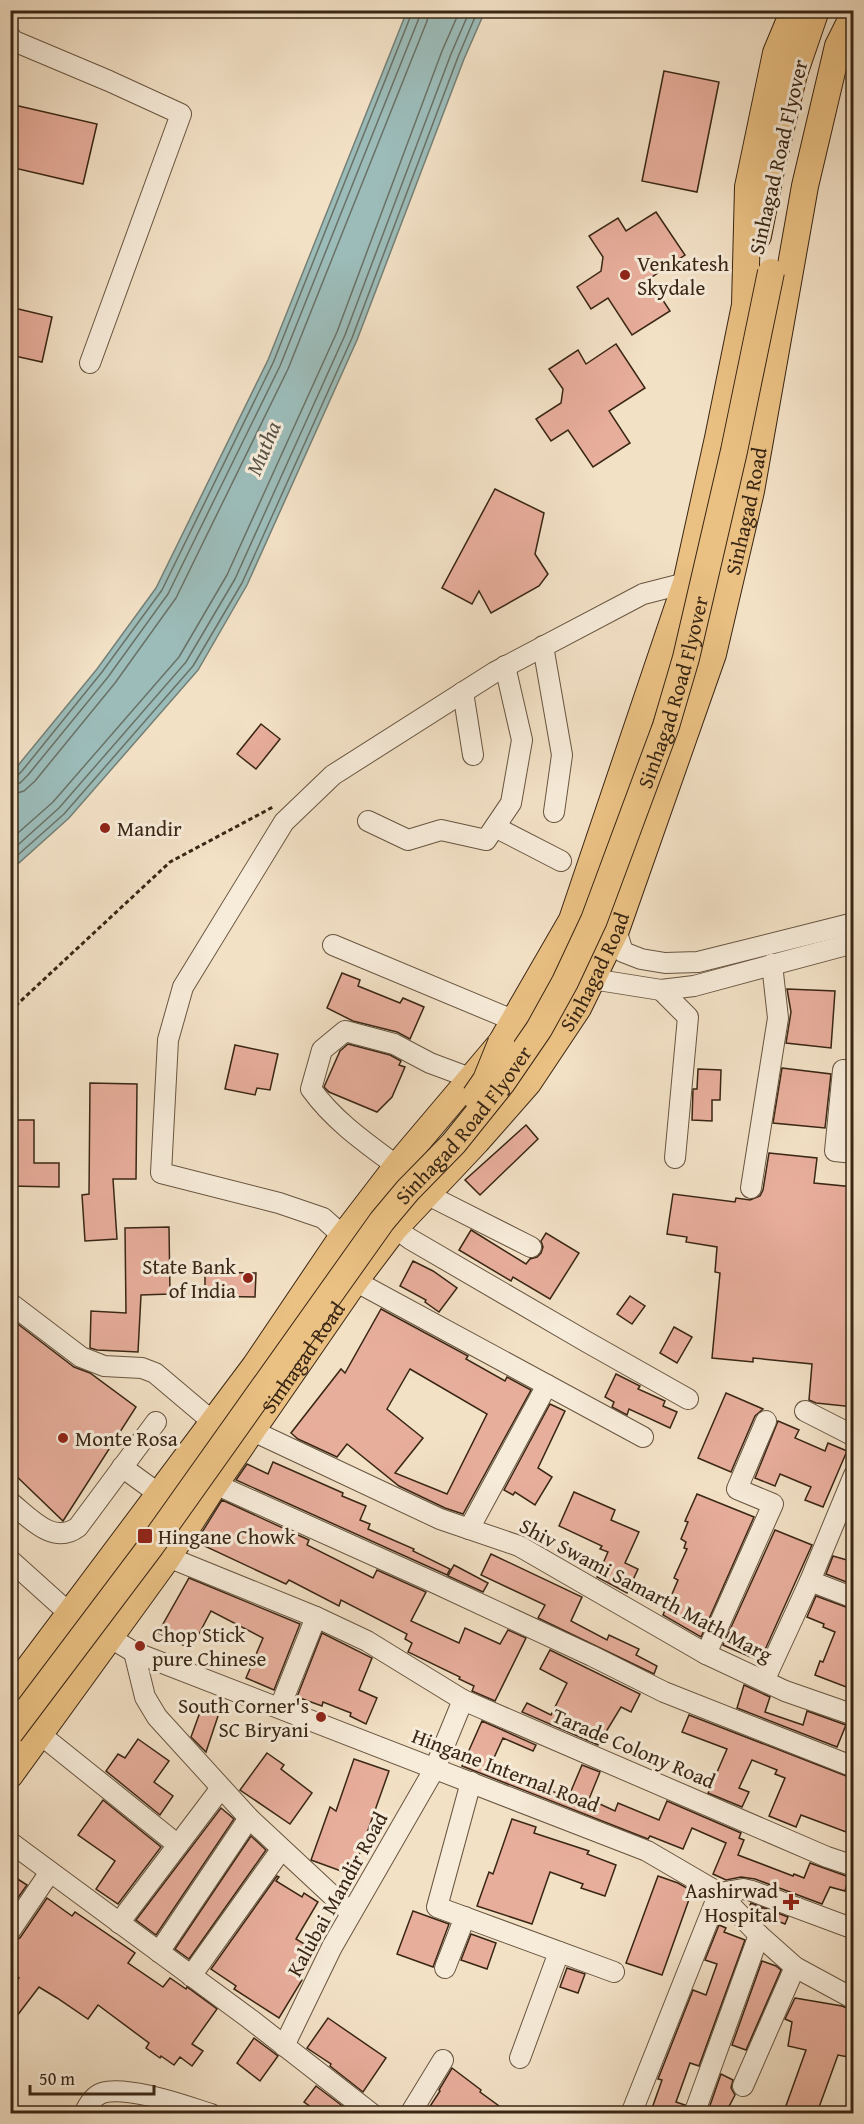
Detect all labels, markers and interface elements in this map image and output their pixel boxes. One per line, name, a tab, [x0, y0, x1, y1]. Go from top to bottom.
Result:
street label: Sinhagad Road Flyover	[740, 56, 816, 258]
place label: Venkatesh Skydale	[637, 248, 729, 303]
marker: Venkatesh Skydale	[618, 268, 632, 282]
water label: Mutha	[237, 416, 289, 480]
street label: Sinhagad Road	[716, 444, 774, 578]
street label: Sinhagad Road Flyover	[629, 592, 715, 793]
place label: Mandir	[117, 813, 182, 844]
marker: Mandir	[98, 821, 112, 835]
street label: Sinhagad Road	[551, 907, 637, 1037]
street label: Sinhagad Road Flyover	[387, 1039, 539, 1211]
place label: State Bank of India	[142, 1251, 236, 1306]
marker: State Bank of India	[241, 1271, 255, 1285]
street label: Sinhagad Road	[253, 1294, 352, 1420]
place label: Monte Rosa	[75, 1423, 178, 1454]
marker: Monte Rosa	[56, 1431, 70, 1445]
street label: Shiv Swami Samarth Math Marg	[514, 1510, 778, 1670]
place label: Hingane Chowk	[158, 1521, 296, 1552]
marker: Hingane Chowk	[136, 1527, 154, 1545]
place label: Chop Stick pure Chinese	[152, 1619, 267, 1674]
marker: Chop Stick pure Chinese	[133, 1639, 147, 1653]
place label: South Corner's SC Biryani	[178, 1690, 309, 1745]
street label: Tarade Colony Road	[548, 1700, 721, 1797]
marker: South Corner's SC Biryani	[314, 1710, 328, 1724]
street label: Hingane Internal Road	[408, 1720, 605, 1820]
street label: Kalubai Mandir Road	[279, 1805, 396, 1982]
place label: Aashirwad Hospital	[685, 1875, 779, 1930]
marker: Aashirwad Hospital	[782, 1893, 800, 1911]
scale bar	[30, 2058, 154, 2096]
text: 50 m	[39, 2065, 75, 2092]

